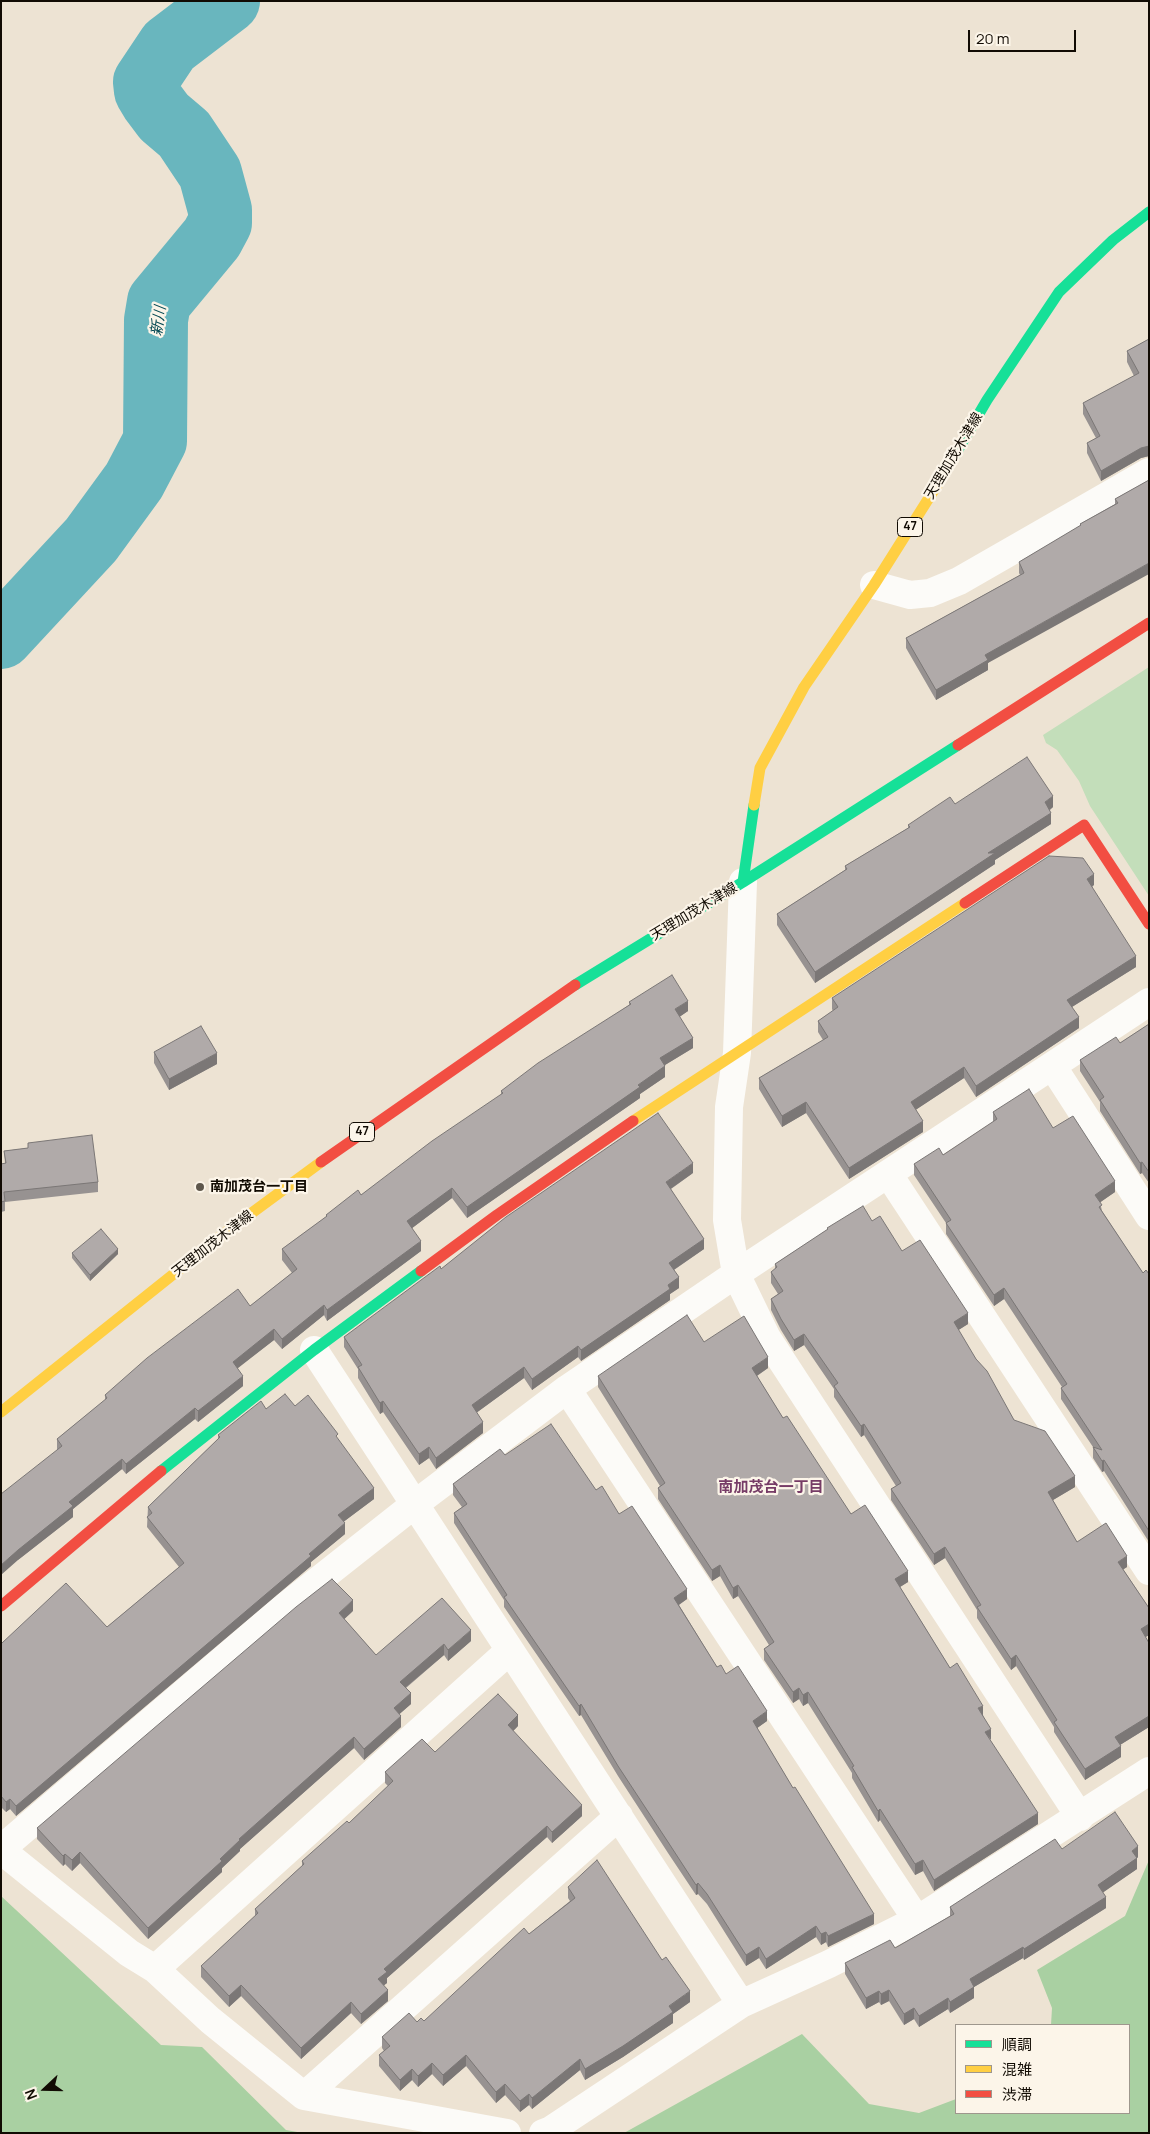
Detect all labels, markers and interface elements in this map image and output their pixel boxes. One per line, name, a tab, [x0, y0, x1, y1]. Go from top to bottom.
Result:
scale bar	[970, 20, 1078, 52]
text: 20 m	[976, 28, 1009, 49]
water label: 新川	[148, 305, 170, 337]
street label: 天理加茂木津線	[922, 410, 986, 502]
road number: 47	[898, 518, 922, 536]
street label: 天理加茂木津線	[648, 880, 740, 944]
road number: 47	[350, 1122, 374, 1142]
place label: 南加茂台一丁目	[210, 1179, 308, 1195]
marker: 南加茂台一丁目	[194, 1181, 206, 1193]
street label: 天理加茂木津線	[169, 1207, 257, 1281]
district label: 南加茂台一丁目	[719, 1479, 823, 1497]
legend	[955, 2024, 1130, 2114]
text: 順調	[1002, 2034, 1032, 2055]
text: 混雑	[1002, 2059, 1032, 2080]
north arrow	[20, 2064, 70, 2114]
text: 渋滞	[1002, 2084, 1032, 2105]
text: N	[20, 2086, 41, 2103]

